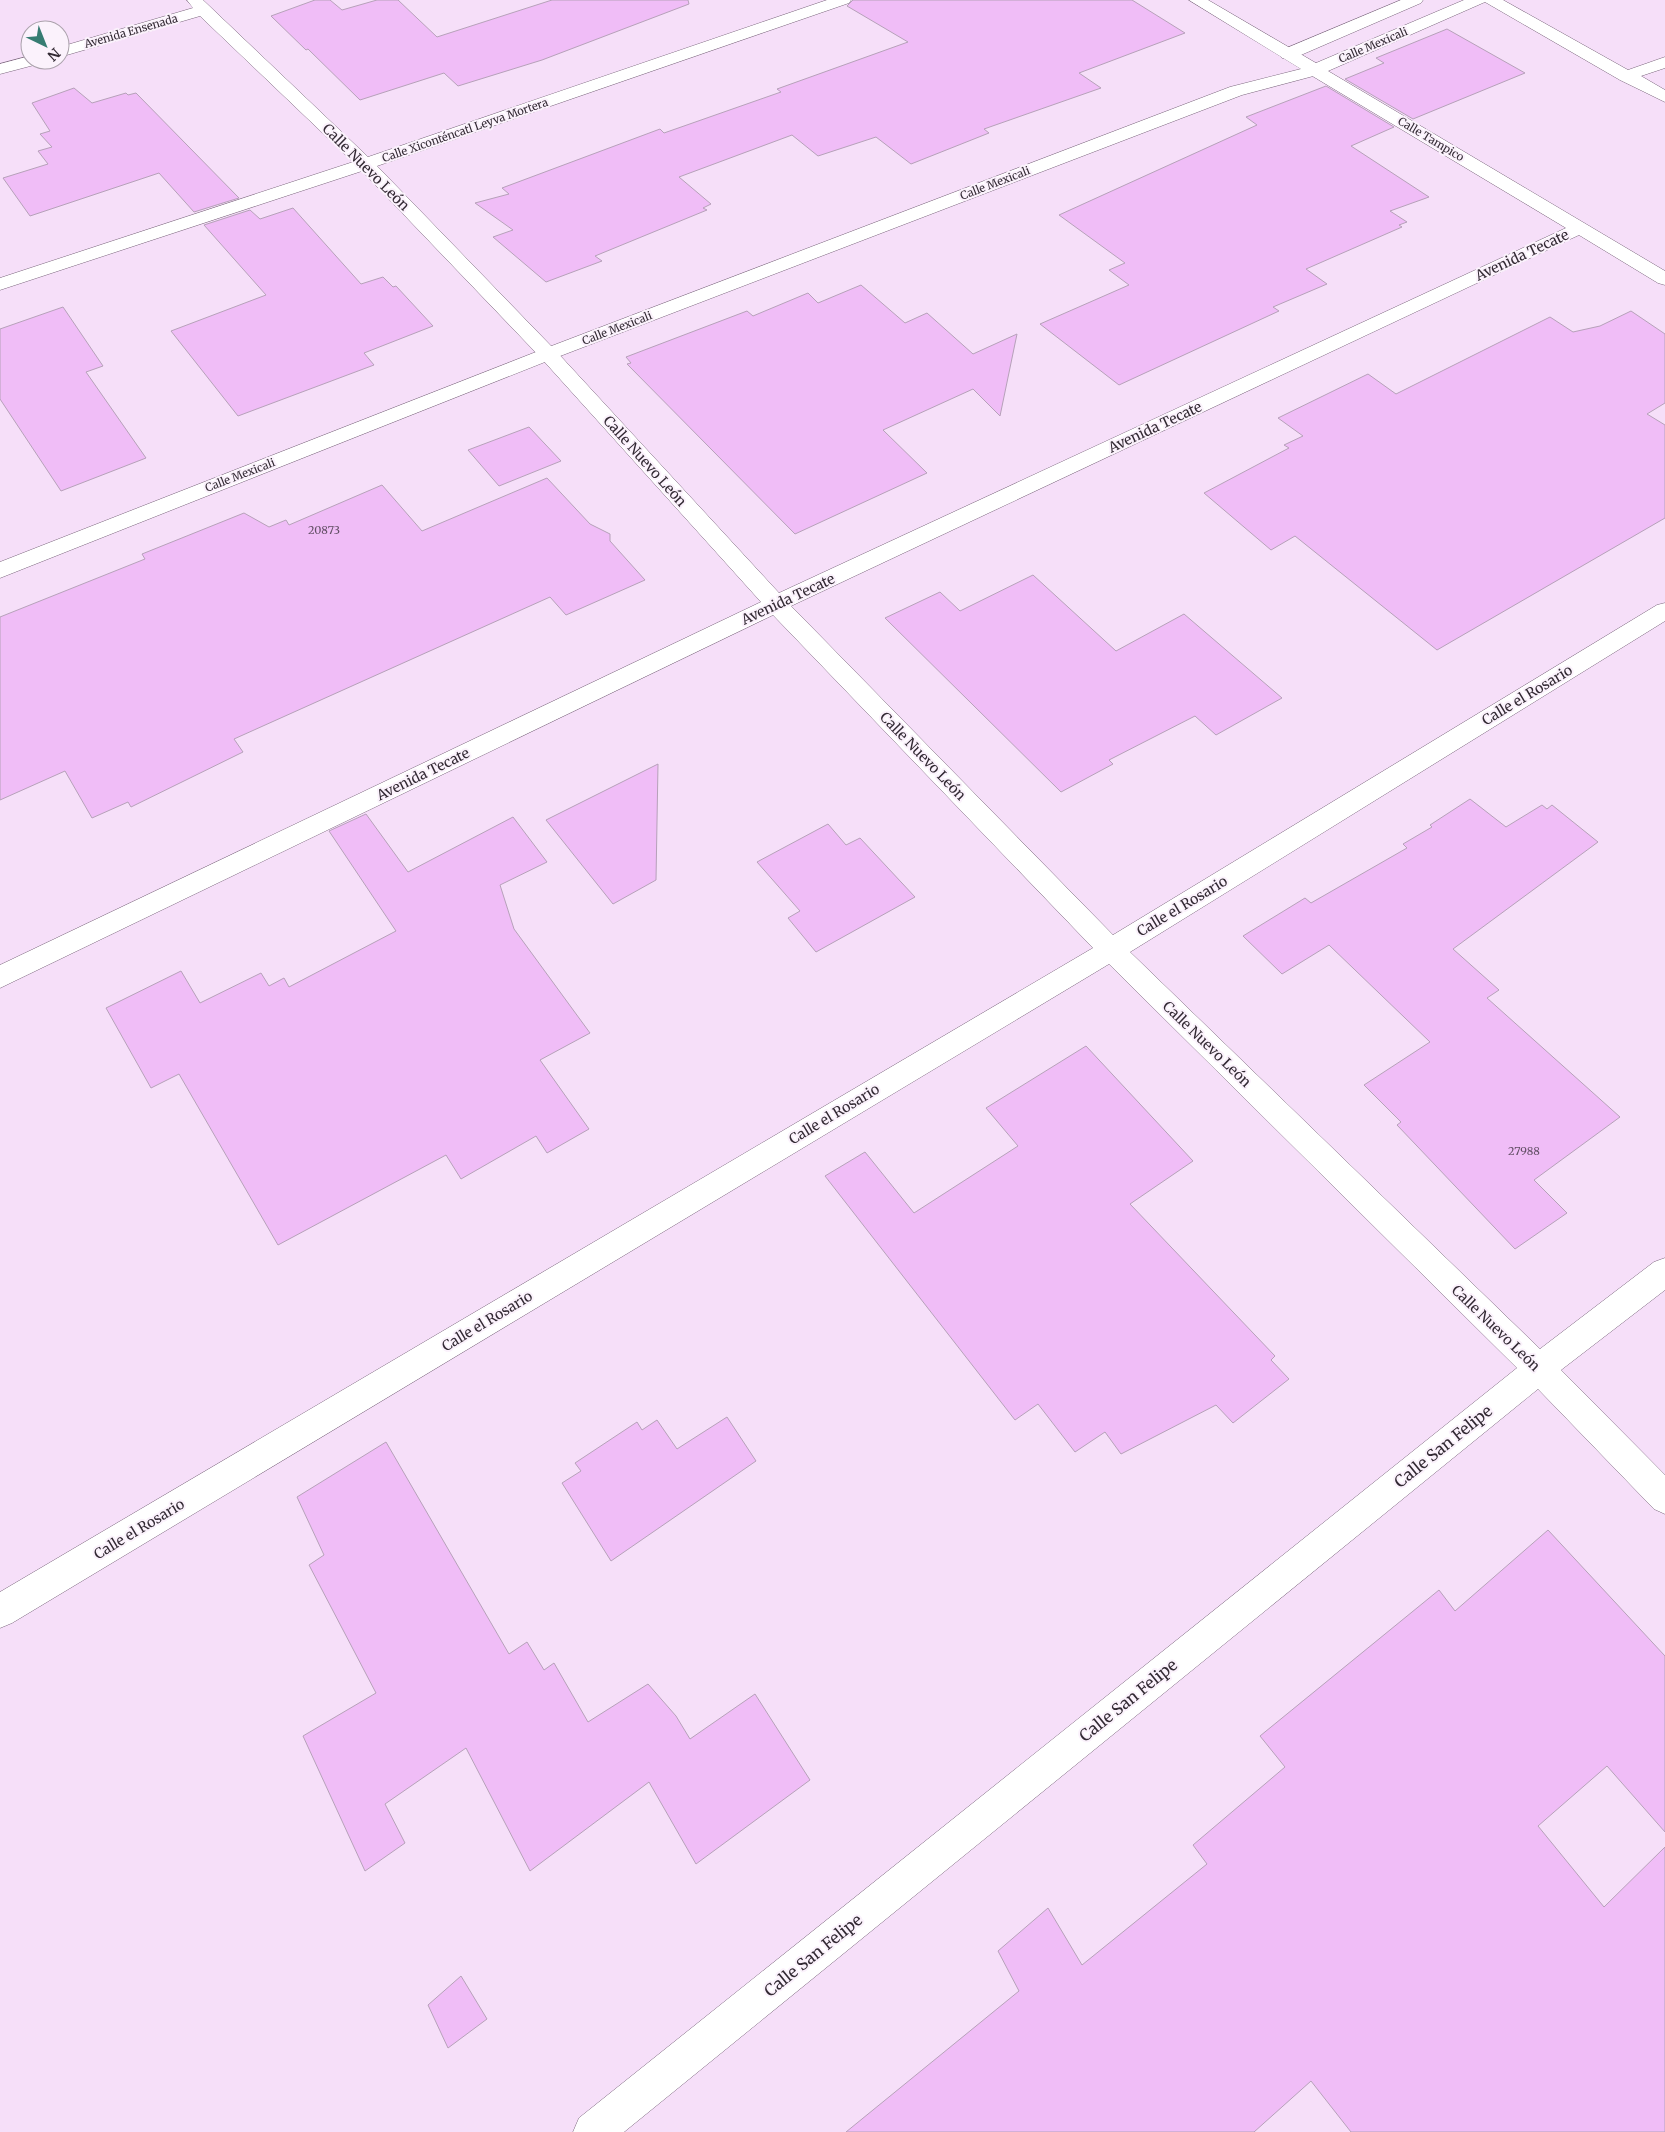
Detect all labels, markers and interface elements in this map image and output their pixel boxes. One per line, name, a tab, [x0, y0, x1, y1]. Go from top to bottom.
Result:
street label: Avenida Ensenada	[82, 11, 179, 51]
north arrow	[20, 20, 70, 70]
street label: Calle Mexicali	[1336, 24, 1410, 66]
text: N	[44, 44, 64, 65]
street label: Calle Xiconténcatl Leyva Mortera	[380, 95, 550, 165]
street label: Calle Tampico	[1395, 114, 1467, 164]
street label: Calle Nuevo León	[319, 120, 413, 214]
street label: Calle Mexicali	[958, 163, 1032, 203]
street label: Avenida Tecate	[1472, 225, 1572, 285]
street label: Calle Mexicali	[580, 308, 654, 348]
street label: Avenida Tecate	[1105, 397, 1205, 457]
street label: Calle Nuevo León	[600, 412, 690, 510]
street label: Calle Mexicali	[203, 455, 277, 495]
house number: 20873	[308, 523, 340, 537]
street label: Avenida Tecate	[738, 569, 838, 629]
street label: Calle el Rosario	[1478, 661, 1576, 729]
street label: Calle Nuevo León	[876, 708, 970, 804]
street label: Avenida Tecate	[373, 744, 472, 805]
street label: Calle el Rosario	[1133, 872, 1231, 940]
street label: Calle Nuevo León	[1159, 997, 1255, 1091]
street label: Calle el Rosario	[785, 1080, 883, 1148]
house number: 27988	[1508, 1144, 1540, 1158]
street label: Calle Nuevo León	[1448, 1281, 1544, 1375]
street label: Calle el Rosario	[438, 1287, 536, 1355]
street label: Calle San Felipe	[1390, 1400, 1496, 1492]
street label: Calle el Rosario	[90, 1495, 188, 1563]
street label: Calle San Felipe	[1075, 1654, 1181, 1746]
street label: Calle San Felipe	[760, 1909, 866, 2001]

